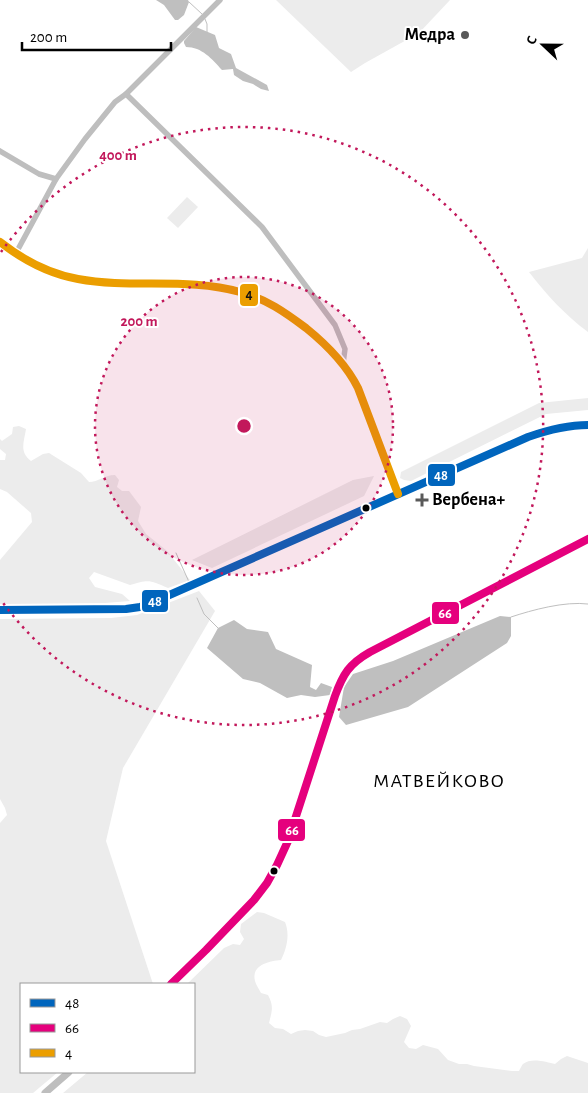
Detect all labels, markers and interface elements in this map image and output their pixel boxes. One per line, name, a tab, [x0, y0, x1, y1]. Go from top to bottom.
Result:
scale bar	[22, 20, 171, 52]
north arrow	[518, 20, 568, 70]
place label: Медра	[404, 26, 455, 44]
marker: Медра	[459, 29, 471, 41]
text: 200 m	[30, 30, 67, 45]
text: С	[524, 34, 540, 47]
text: 400 m	[99, 148, 137, 163]
line badge: 4	[239, 283, 259, 307]
text: 4	[245, 288, 253, 302]
text: 200 m	[120, 314, 158, 329]
centre of rings	[235, 417, 253, 435]
line badge: 48	[427, 463, 456, 487]
text: 48	[434, 469, 448, 483]
place label: Вербена+	[432, 491, 505, 509]
marker: Вербена+	[416, 494, 428, 506]
unlabelled marker	[361, 503, 371, 513]
line badge: 48	[141, 589, 169, 613]
text: 48	[148, 595, 162, 609]
line badge: 66	[431, 601, 460, 625]
text: 66	[438, 607, 452, 621]
district label: МАТВЕЙКОВО	[373, 771, 505, 791]
line badge: 66	[277, 818, 306, 842]
text: 66	[285, 824, 299, 838]
unlabelled marker	[269, 866, 279, 876]
legend	[20, 983, 195, 1073]
text: 48	[65, 996, 79, 1011]
text: 66	[65, 1021, 79, 1036]
text: 4	[65, 1046, 72, 1061]

